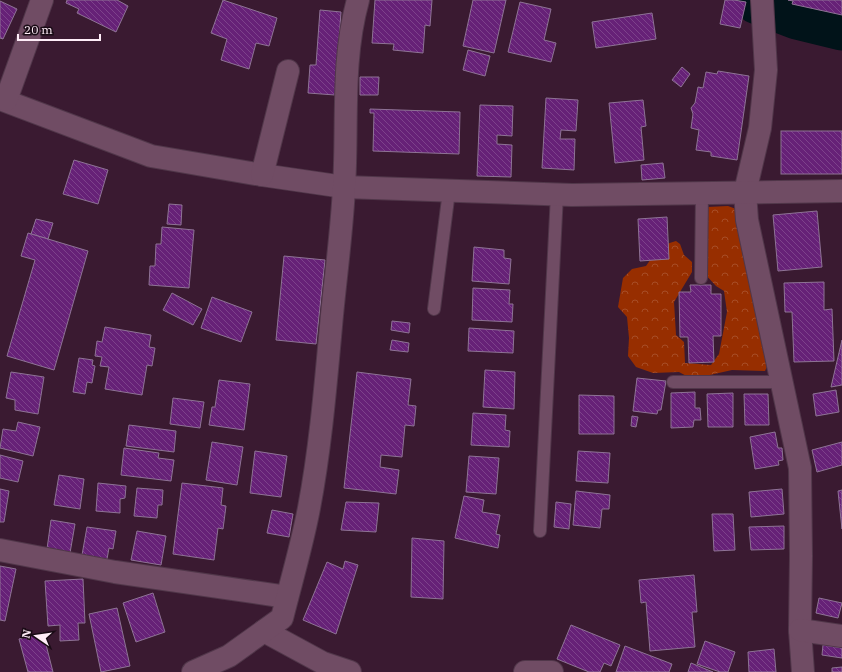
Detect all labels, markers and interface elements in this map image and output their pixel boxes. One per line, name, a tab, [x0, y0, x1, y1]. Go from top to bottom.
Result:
scale bar	[18, 16, 100, 42]
text: 20 m	[24, 22, 53, 37]
north arrow	[16, 616, 56, 656]
text: N	[18, 628, 34, 640]

